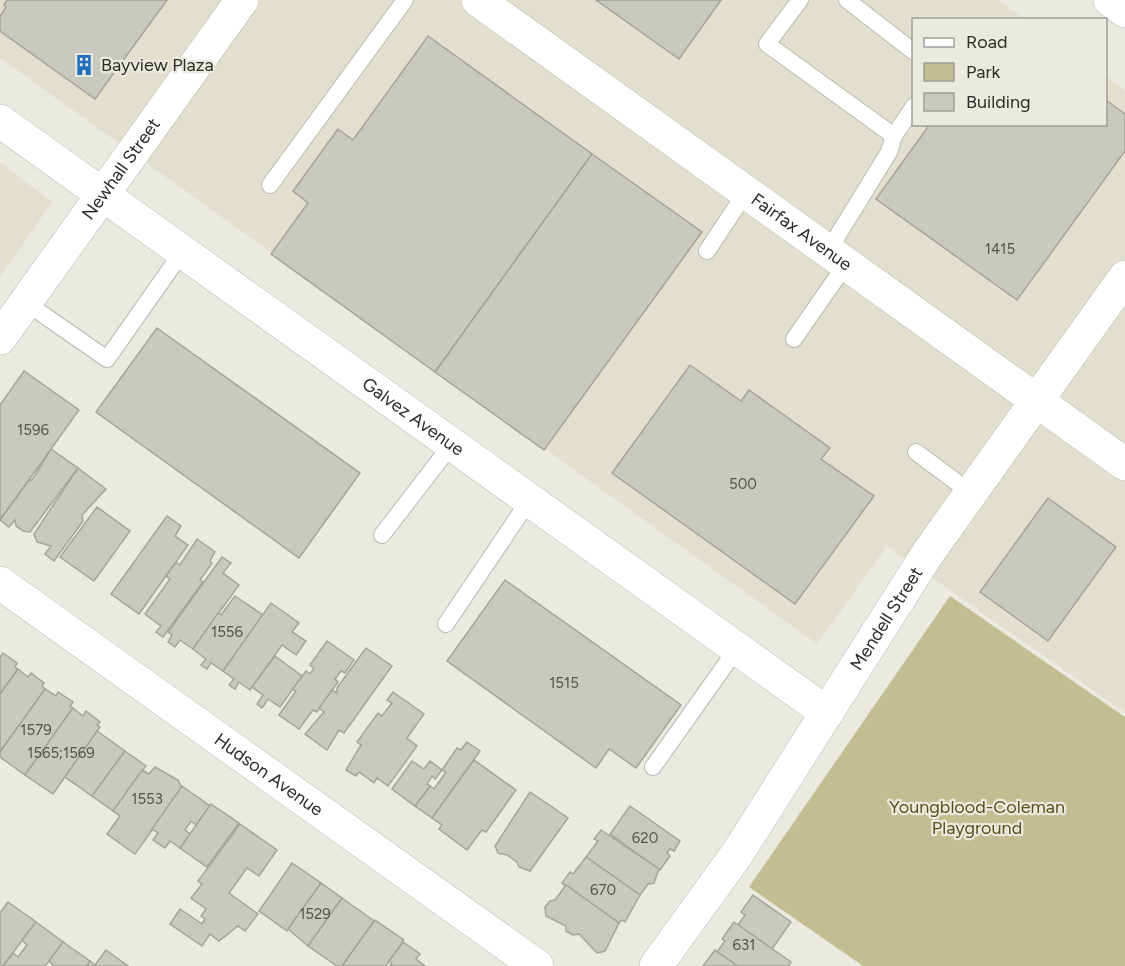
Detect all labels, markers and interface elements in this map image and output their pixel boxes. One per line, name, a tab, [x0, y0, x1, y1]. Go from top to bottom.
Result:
legend	[912, 18, 1107, 126]
text: Road	[966, 31, 1007, 53]
building icon: Bayview Plaza	[72, 53, 96, 77]
place label: Bayview Plaza	[101, 54, 214, 76]
text: Park	[966, 61, 1001, 83]
text: Building	[966, 91, 1031, 113]
street label: Newhall Street	[77, 114, 165, 224]
street label: Fairfax Avenue	[747, 188, 856, 276]
house number: 1415	[985, 240, 1015, 258]
street label: Galvez Avenue	[358, 373, 468, 461]
house number: 1596	[17, 421, 49, 439]
house number: 500	[729, 475, 757, 493]
street label: Mendell Street	[845, 563, 927, 674]
house number: 1556	[211, 623, 243, 641]
house number: 1515	[549, 674, 579, 692]
house number: 1579	[20, 721, 52, 739]
street label: Hudson Avenue	[210, 728, 327, 821]
house number: 1565;1569	[27, 744, 95, 762]
house number: 1553	[131, 790, 163, 808]
park label: Youngblood-Coleman Playground	[889, 796, 1065, 839]
house number: 620	[632, 829, 658, 847]
house number: 670	[590, 881, 616, 899]
house number: 1529	[299, 905, 331, 923]
house number: 631	[733, 936, 755, 954]

